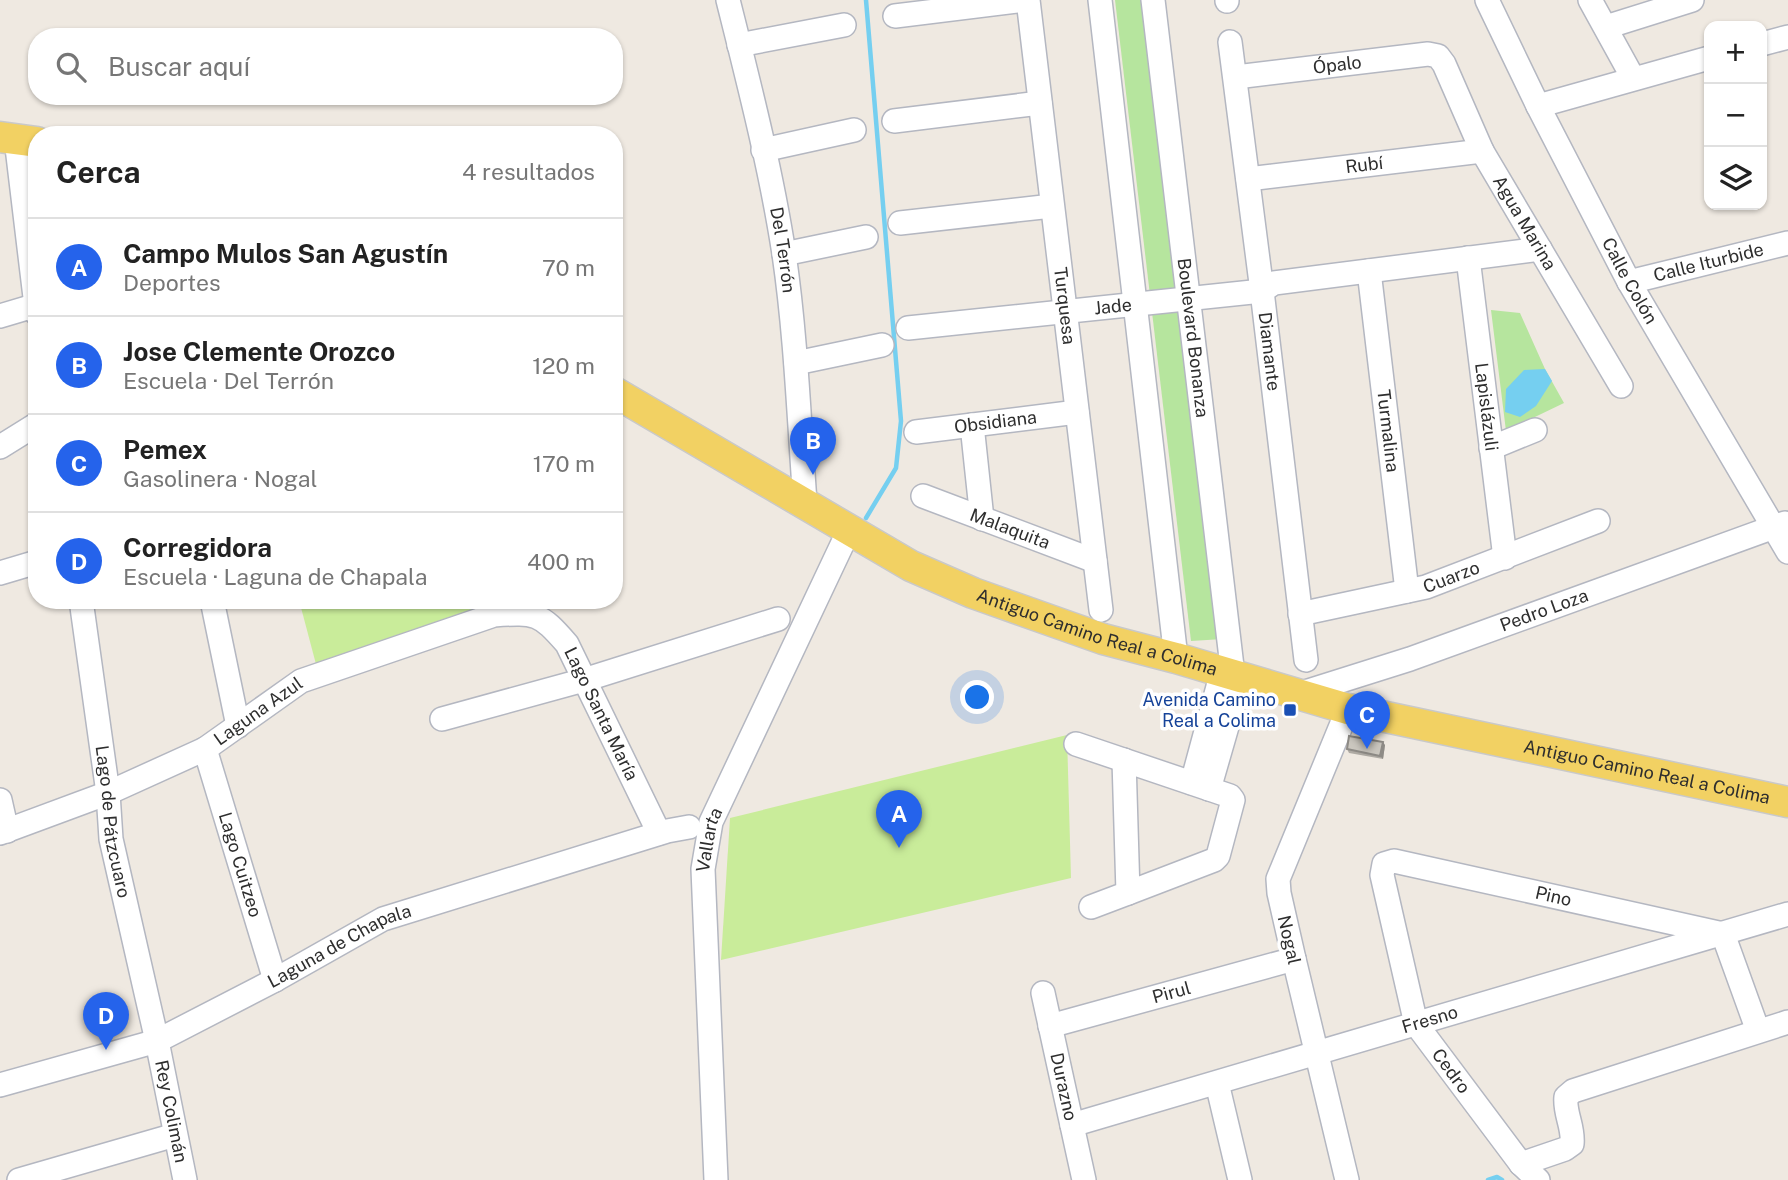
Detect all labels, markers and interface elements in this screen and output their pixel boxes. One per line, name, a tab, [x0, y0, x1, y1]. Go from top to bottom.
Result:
map controls	[1704, 21, 1767, 210]
button: +	[1704, 21, 1767, 84]
search box	[28, 28, 623, 105]
icon: search	[52, 48, 90, 86]
text: Buscar aquí	[108, 51, 250, 82]
street label: Ópalo	[1312, 51, 1363, 78]
button: −	[1704, 84, 1767, 147]
button: layers	[1704, 147, 1767, 210]
street label: Rubí	[1344, 152, 1385, 177]
text: Cerca	[56, 154, 141, 190]
text: 4 resultados	[462, 158, 595, 185]
street label: Agua Marina	[1489, 172, 1561, 274]
street label: Del Terrón	[766, 205, 800, 294]
street label: Calle Colón	[1598, 234, 1662, 327]
text: Campo Mulos San Agustín	[123, 238, 448, 269]
street label: Calle Iturbide	[1651, 238, 1766, 286]
text: A	[71, 254, 87, 281]
text: 70 m	[542, 254, 595, 281]
street label: Boulevard Bonanza	[1174, 257, 1213, 419]
street label: Turquesa	[1050, 266, 1080, 346]
text: Deportes	[123, 269, 221, 296]
street label: Jade	[1093, 294, 1133, 319]
street label: Diamante	[1255, 311, 1285, 392]
text: Jose Clemente Orozco	[123, 336, 395, 367]
text: B	[71, 352, 87, 379]
text: 120 m	[532, 352, 595, 379]
street label: Lapislázuli	[1471, 361, 1503, 452]
text: Escuela · Del Terrón	[123, 367, 334, 394]
street label: Turmalina	[1373, 388, 1404, 473]
street label: Obsidiana	[953, 406, 1038, 437]
pin: B	[790, 417, 836, 475]
text: Pemex	[123, 434, 207, 465]
text: C	[71, 450, 87, 477]
text: 170 m	[533, 450, 595, 477]
text: Gasolinera · Nogal	[123, 465, 317, 492]
street label: Malaquita	[967, 504, 1053, 553]
text: Corregidora	[123, 532, 272, 563]
text: D	[71, 548, 87, 575]
text: 400 m	[527, 548, 595, 575]
street label: Cuarzo	[1420, 556, 1482, 597]
text: Escuela · Laguna de Chapala	[123, 563, 428, 590]
street label: Antiguo Camino Real a Colima	[974, 584, 1220, 680]
street label: Pedro Loza	[1497, 584, 1591, 636]
street label: Lago Santa María	[560, 643, 643, 784]
street label: Laguna Azul	[210, 672, 306, 749]
your location	[960, 680, 994, 714]
place label: Avenida Camino Real a Colima	[1142, 689, 1276, 731]
pin: C	[1344, 691, 1390, 749]
marker: Avenida Camino Real a Colima	[1282, 702, 1298, 718]
street label: Antiguo Camino Real a Colima	[1522, 735, 1772, 808]
street label: Lago de Pátzcuaro	[91, 744, 135, 900]
pin: A	[876, 790, 922, 848]
street label: Vallarta	[692, 804, 726, 874]
street label: Lago Cuitzeo	[215, 810, 266, 920]
street label: Pino	[1533, 882, 1574, 910]
street label: Laguna de Chapala	[264, 900, 414, 992]
street label: Nogal	[1274, 913, 1305, 967]
street label: Pirul	[1150, 977, 1193, 1007]
pin: D	[83, 992, 129, 1050]
street label: Fresno	[1399, 1001, 1460, 1037]
street label: Cedro	[1428, 1044, 1475, 1097]
street label: Durazno	[1046, 1051, 1082, 1123]
street label: Rey Colimán	[151, 1058, 192, 1165]

